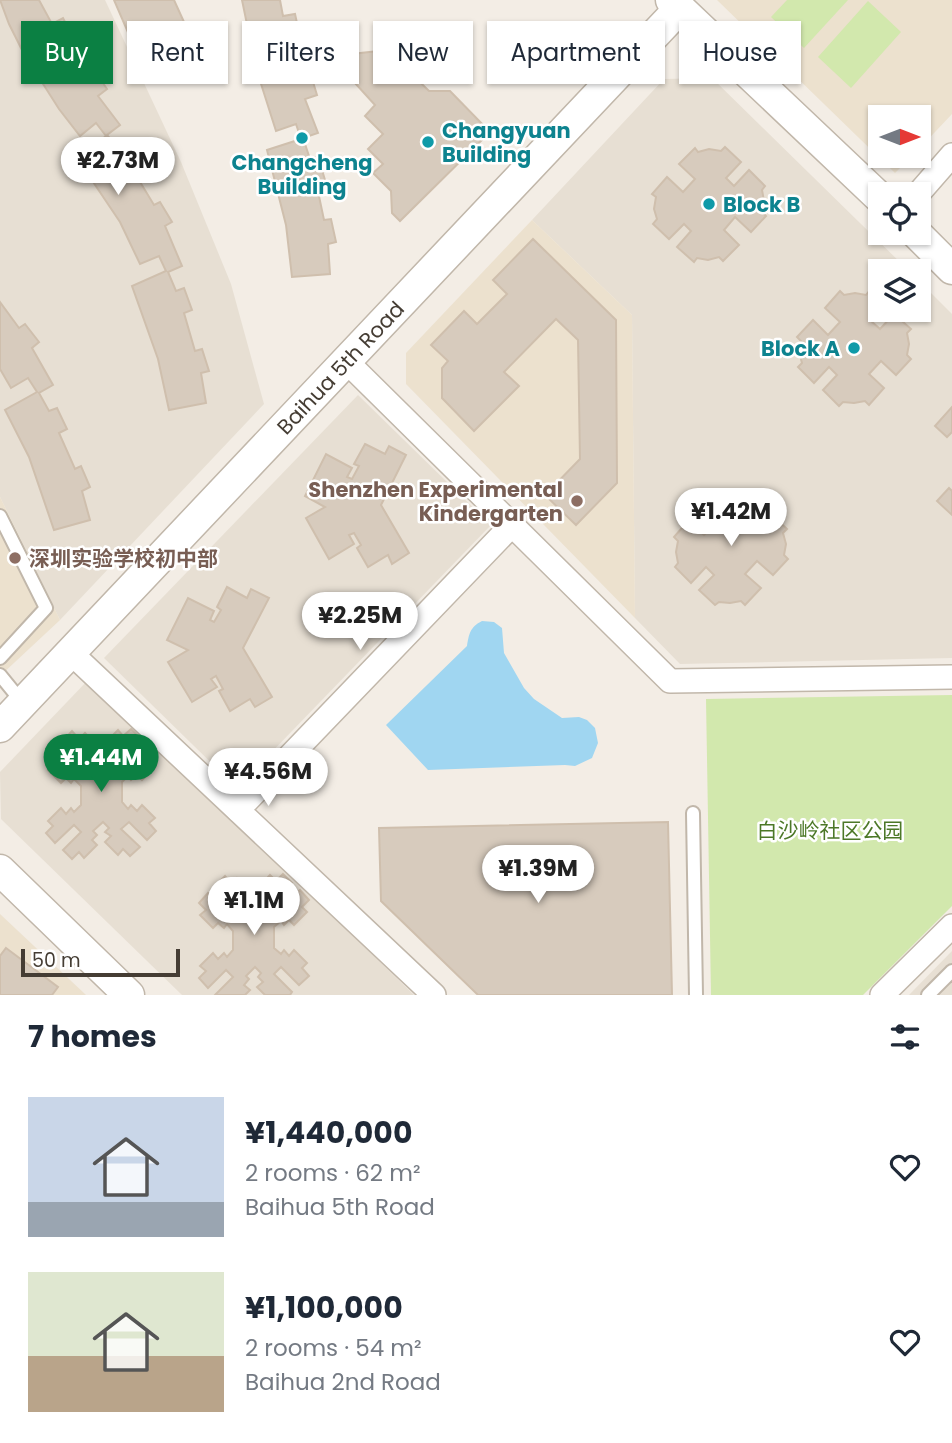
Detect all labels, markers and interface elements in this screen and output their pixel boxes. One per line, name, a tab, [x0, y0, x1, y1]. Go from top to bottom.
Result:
chip: Buy	[21, 21, 113, 84]
chip: Rent	[127, 21, 228, 84]
chip: Filters	[242, 21, 359, 84]
chip: New	[373, 21, 473, 84]
chip: Apartment	[487, 21, 665, 84]
chip: House	[679, 21, 801, 84]
north arrow	[868, 105, 931, 168]
map controls	[868, 105, 931, 322]
place label: Changyuan Building	[442, 116, 571, 169]
marker: Changcheng Building	[294, 130, 310, 146]
marker: Changyuan Building	[420, 134, 436, 150]
pin: ¥2.73M	[61, 138, 175, 197]
text: ¥2.73M	[77, 144, 159, 176]
place label: Changcheng Building	[231, 148, 373, 201]
button: locate	[868, 182, 931, 245]
place label: Block B	[723, 190, 801, 219]
marker: Block B	[701, 196, 717, 212]
button: layers	[868, 259, 931, 322]
street label: Baihua 5th Road	[270, 294, 410, 440]
place label: Block A	[761, 334, 841, 363]
marker: Block A	[846, 340, 862, 356]
place label: Shenzhen Experimental Kindergarten	[308, 475, 563, 528]
pin: ¥1.42M	[674, 489, 788, 548]
marker: Shenzhen Experimental Kindergarten	[569, 493, 585, 509]
text: ¥1.42M	[691, 495, 771, 527]
place label: 深圳实验学校初中部	[29, 544, 218, 573]
marker: 深圳实验学校初中部	[7, 550, 23, 566]
pin: ¥2.25M	[303, 592, 417, 652]
text: ¥2.25M	[318, 599, 402, 631]
pin: ¥1.44M	[44, 734, 158, 794]
text: ¥1.44M	[60, 741, 142, 773]
pin: ¥4.56M	[211, 748, 325, 808]
text: ¥4.56M	[224, 755, 312, 787]
park label: 白沙岭社区公园	[757, 816, 904, 845]
pin: ¥1.39M	[481, 846, 595, 905]
text: ¥1.39M	[498, 852, 578, 884]
pin: ¥1.1M	[205, 878, 303, 937]
text: ¥1.1M	[224, 884, 284, 916]
scale bar	[21, 946, 180, 978]
text: 50 m	[32, 947, 81, 974]
text: 7 homes	[28, 1015, 157, 1058]
icon: filters	[886, 1018, 924, 1056]
text: ¥1,440,000	[245, 1111, 413, 1154]
icon: home	[84, 1125, 168, 1209]
icon: heart	[886, 1148, 924, 1186]
text: 2 rooms · 62 m²	[245, 1157, 421, 1189]
text: Baihua 5th Road	[245, 1191, 435, 1223]
text: ¥1,100,000	[245, 1286, 403, 1329]
icon: home	[84, 1300, 168, 1384]
icon: heart	[886, 1323, 924, 1361]
text: 2 rooms · 54 m²	[245, 1332, 422, 1364]
text: Baihua 2nd Road	[245, 1366, 441, 1398]

